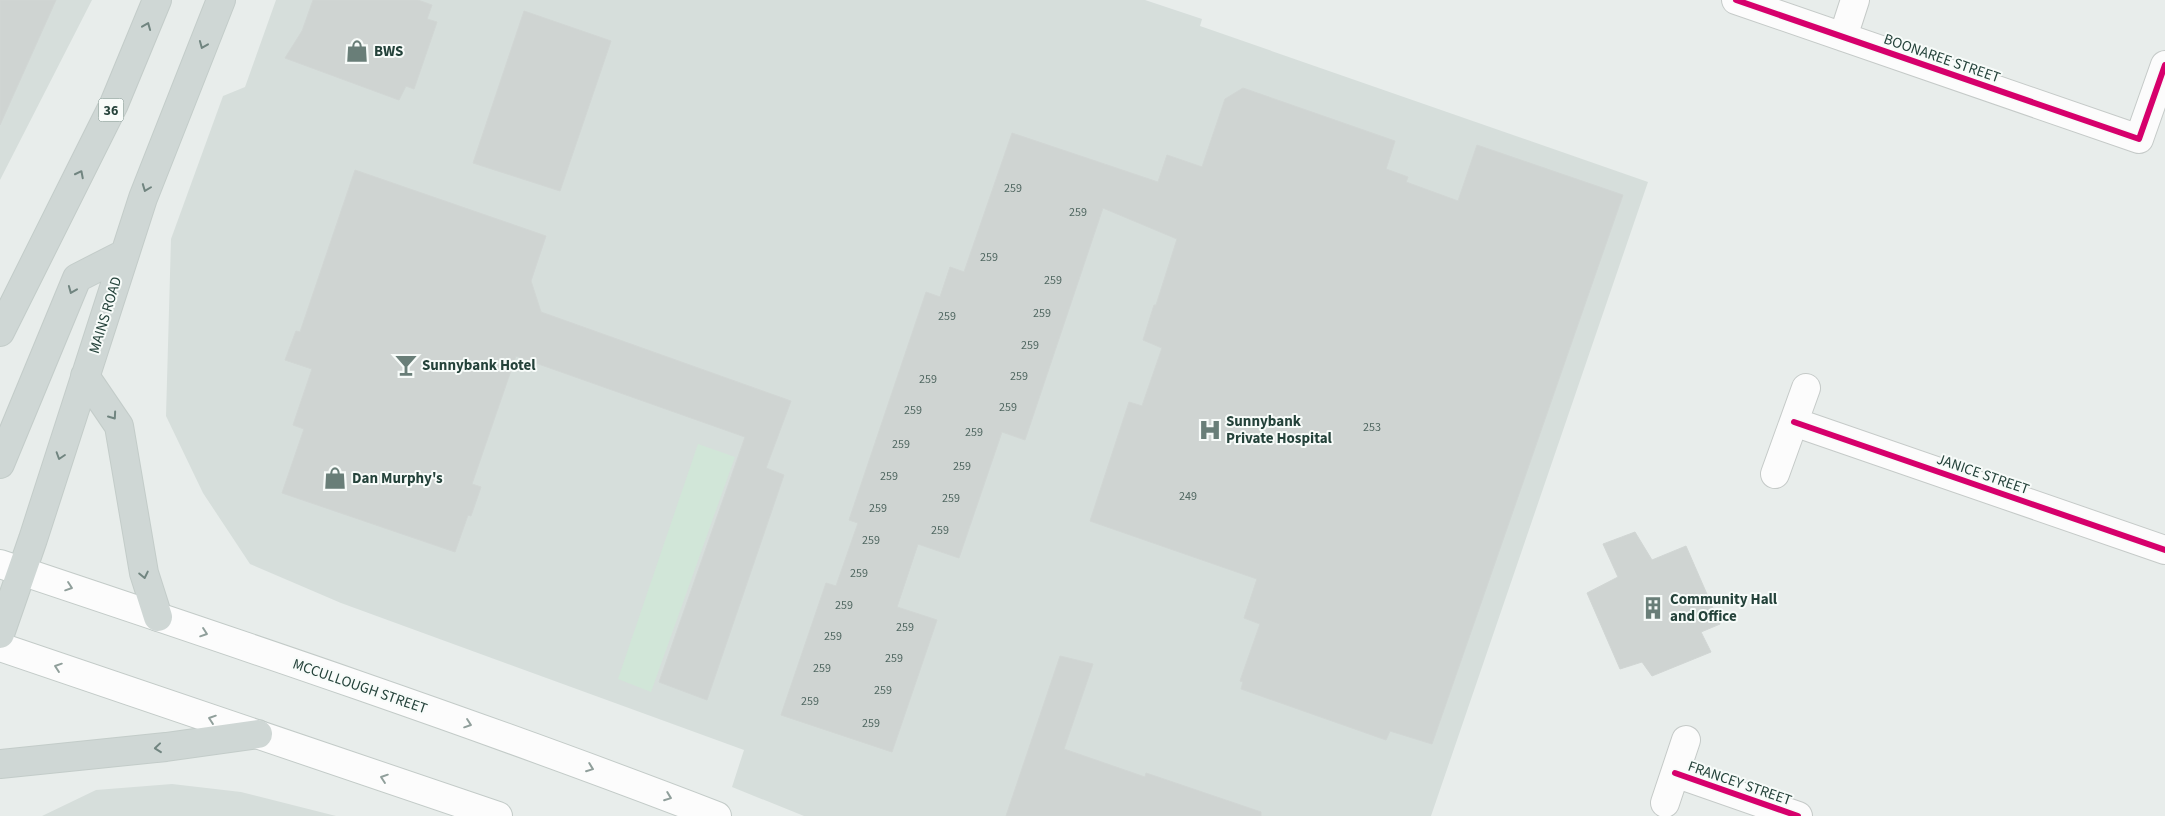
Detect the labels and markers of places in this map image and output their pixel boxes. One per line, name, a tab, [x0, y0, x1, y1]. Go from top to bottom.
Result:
shop icon: BWS	[344, 38, 370, 64]
place label: BWS	[374, 41, 403, 62]
bar icon: Sunnybank Hotel	[393, 352, 419, 378]
place label: Sunnybank Hotel	[422, 355, 536, 376]
place label: Sunnybank Private Hospital	[1226, 411, 1333, 449]
hospital icon: Sunnybank Private Hospital	[1197, 417, 1223, 443]
shop icon: Dan Murphy's	[322, 465, 348, 491]
place label: Dan Murphy's	[352, 468, 443, 489]
place label: Community Hall and Office	[1670, 589, 1778, 627]
building icon: Community Hall and Office	[1640, 595, 1666, 621]

